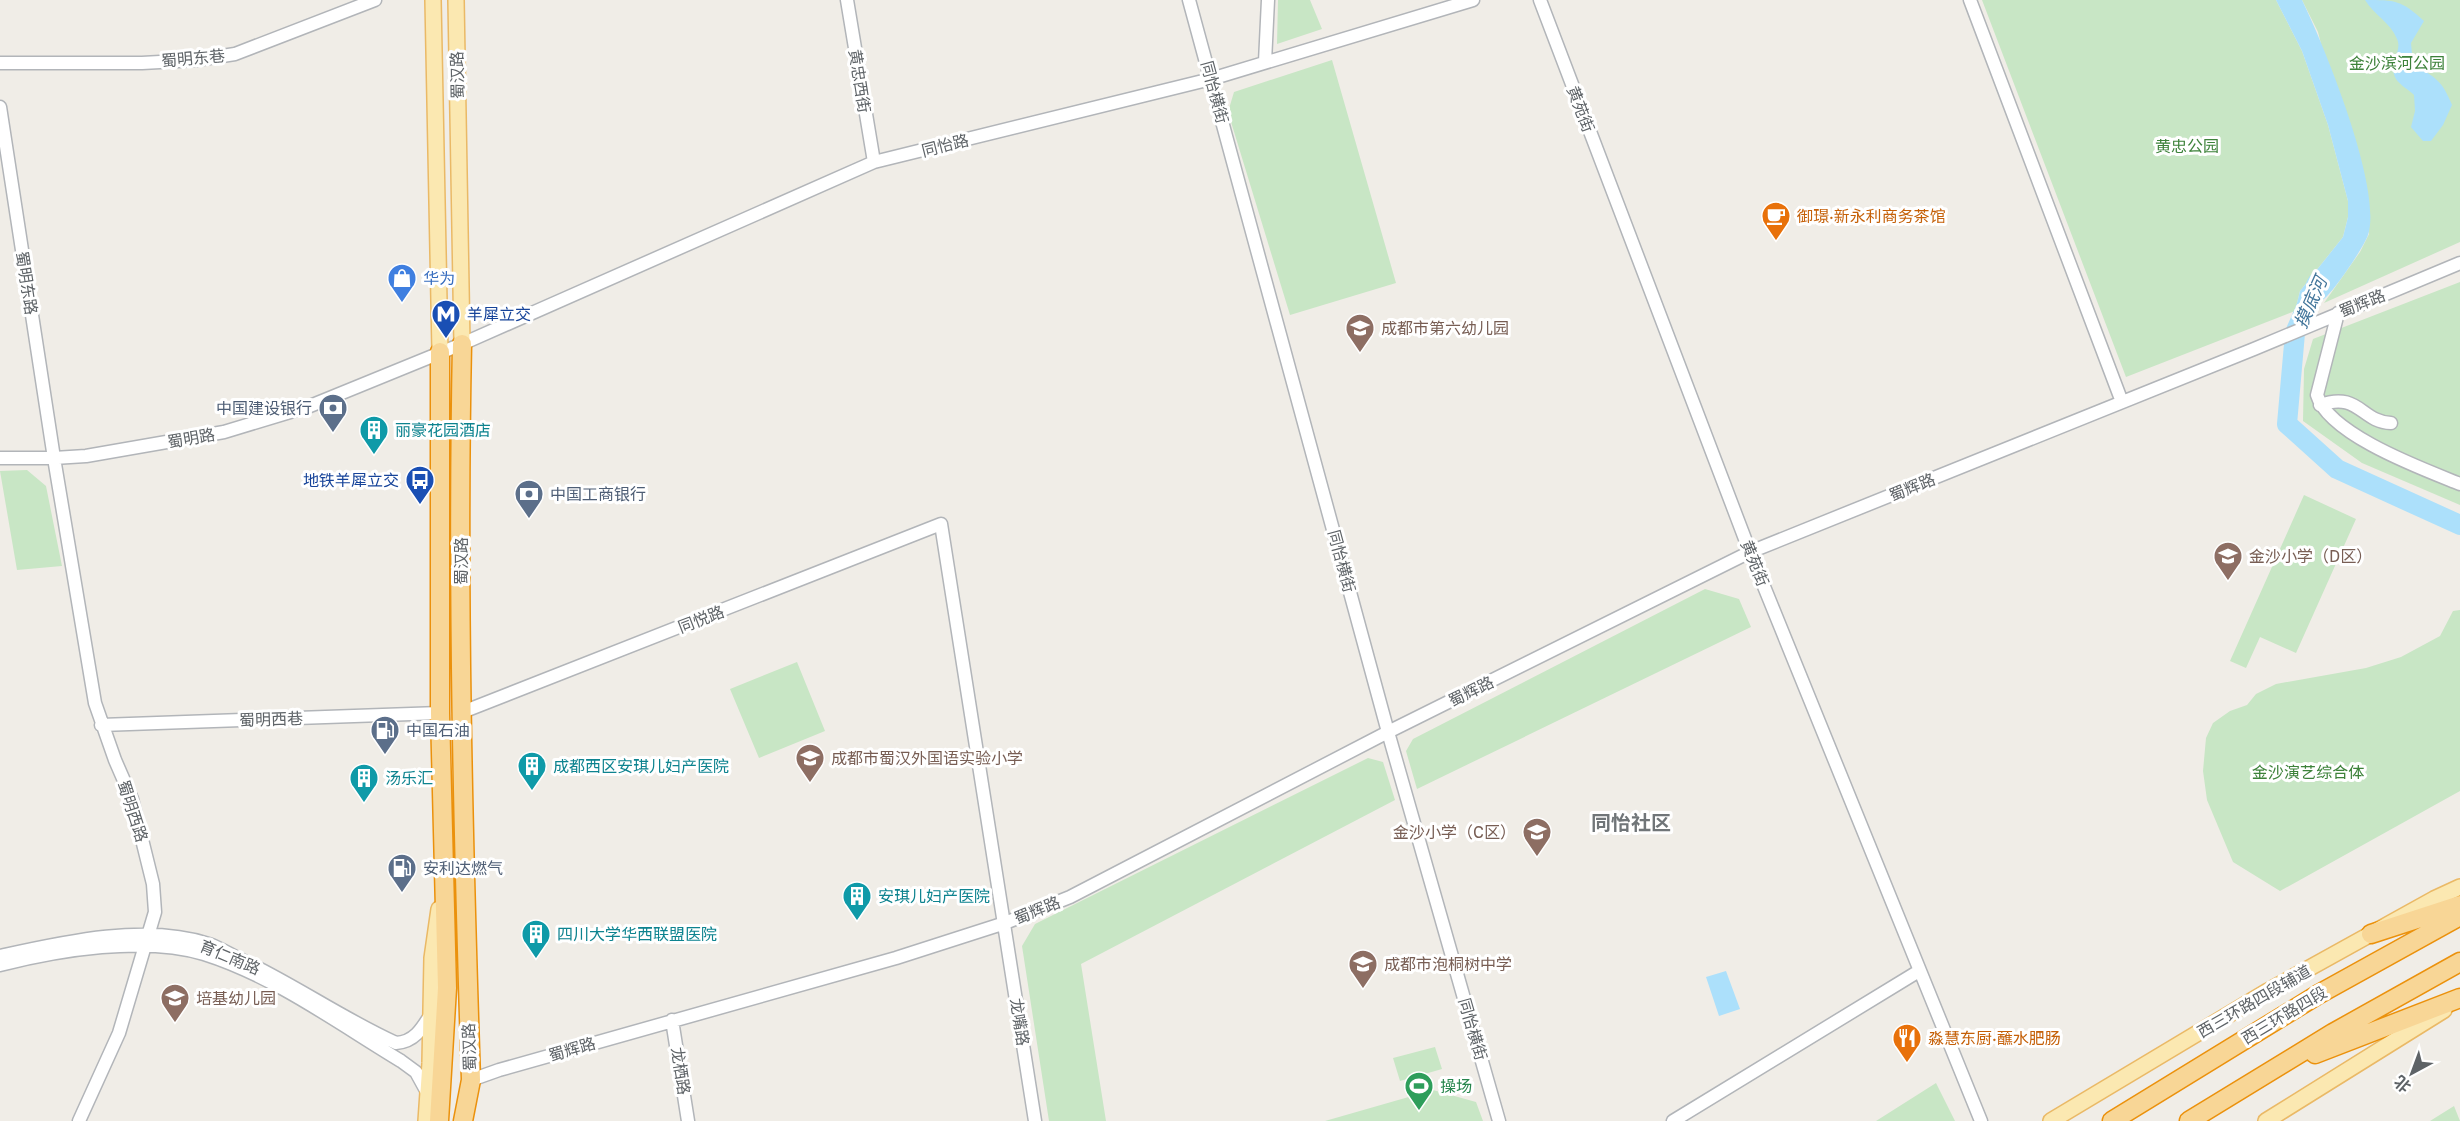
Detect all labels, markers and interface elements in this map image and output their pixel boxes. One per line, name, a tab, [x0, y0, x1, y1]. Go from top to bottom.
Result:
street label: 蜀明东巷	[160, 45, 226, 71]
street label: 黄忠西街	[845, 48, 875, 114]
street label: 蜀汉路	[447, 51, 467, 99]
park label: 金沙滨河公园	[2349, 53, 2445, 73]
street label: 同怡横街	[1197, 58, 1233, 126]
street label: 黄苑街	[1563, 83, 1599, 135]
street label: 同怡路	[919, 129, 971, 161]
park label: 黄忠公园	[2155, 136, 2219, 156]
cafe icon: 御璟·新永利商务茶馆	[1760, 200, 1792, 242]
place label: 御璟·新永利商务茶馆	[1797, 206, 1946, 226]
street label: 蜀明东路	[12, 250, 42, 316]
shop icon: 华为	[386, 262, 418, 304]
place label: 华为	[423, 268, 455, 288]
water label: 摸底河	[2289, 270, 2332, 331]
street label: 蜀辉路	[2336, 285, 2388, 321]
metro station icon: 羊犀立交	[430, 298, 462, 340]
place label: 羊犀立交	[467, 304, 531, 324]
school or university icon: 成都市第六幼儿园	[1344, 312, 1376, 354]
place label: 成都市第六幼儿园	[1381, 318, 1509, 338]
bank icon: 中国建设银行	[317, 392, 349, 434]
place label: 中国建设银行	[216, 398, 312, 418]
building icon: 丽豪花园酒店	[358, 414, 390, 456]
place label: 丽豪花园酒店	[395, 420, 491, 440]
street label: 蜀明路	[166, 424, 216, 452]
bus stop icon: 地铁羊犀立交	[404, 464, 436, 506]
street label: 蜀辉路	[1886, 469, 1938, 505]
place label: 地铁羊犀立交	[303, 470, 399, 490]
bank icon: 中国工商银行	[513, 478, 545, 520]
place label: 中国工商银行	[550, 484, 646, 504]
street label: 同怡横街	[1324, 527, 1360, 595]
street label: 蜀汉路	[451, 537, 471, 585]
street label: 黄苑街	[1737, 537, 1773, 589]
school or university icon: 金沙小学（D区）	[2212, 540, 2244, 582]
place label: 金沙小学（D区）	[2249, 546, 2372, 566]
street label: 同悦路	[675, 601, 727, 637]
street label: 蜀辉路	[1445, 671, 1497, 711]
street label: 蜀明西巷	[239, 708, 303, 730]
fuel station icon: 中国石油	[369, 714, 401, 756]
place label: 中国石油	[406, 720, 470, 740]
school or university icon: 成都市蜀汉外国语实验小学	[794, 742, 826, 784]
place label: 成都市蜀汉外国语实验小学	[831, 748, 1023, 768]
building icon: 成都西区安琪儿妇产医院	[516, 750, 548, 792]
place label: 成都西区安琪儿妇产医院	[553, 756, 729, 776]
building icon: 汤乐汇	[348, 762, 380, 804]
park label: 金沙演艺综合体	[2252, 762, 2364, 782]
place label: 汤乐汇	[385, 768, 433, 788]
street label: 蜀明西路	[114, 777, 152, 845]
district label: 同怡社区	[1591, 810, 1671, 834]
school or university icon: 金沙小学（C区）	[1521, 816, 1553, 858]
place label: 金沙小学（C区）	[1393, 822, 1516, 842]
fuel station icon: 安利达燃气	[386, 852, 418, 894]
place label: 安利达燃气	[423, 858, 503, 878]
building icon: 安琪儿妇产医院	[841, 880, 873, 922]
place label: 安琪儿妇产医院	[878, 886, 990, 906]
street label: 蜀辉路	[1011, 892, 1063, 928]
building icon: 四川大学华西联盟医院	[520, 918, 552, 960]
place label: 四川大学华西联盟医院	[557, 924, 717, 944]
street label: 育仁南路	[197, 935, 263, 979]
school or university icon: 成都市泡桐树中学	[1347, 948, 1379, 990]
place label: 成都市泡桐树中学	[1384, 954, 1512, 974]
street label: 西三环路四段辅道	[2194, 961, 2314, 1041]
school or university icon: 培基幼儿园	[159, 982, 191, 1024]
street label: 西三环路四段	[2238, 982, 2330, 1048]
place label: 培基幼儿园	[196, 988, 276, 1008]
street label: 同怡横街	[1455, 995, 1491, 1063]
street label: 龙嘴路	[1006, 997, 1034, 1047]
restaurant icon: 淼慧东厨·蘸水肥肠	[1891, 1022, 1923, 1064]
street label: 蜀汉路	[458, 1023, 480, 1071]
place label: 淼慧东厨·蘸水肥肠	[1928, 1028, 2061, 1048]
street label: 蜀辉路	[546, 1033, 598, 1065]
north arrow	[2382, 1043, 2442, 1103]
street label: 龙栖路	[667, 1046, 695, 1096]
sports icon: 操场	[1403, 1070, 1435, 1112]
text: 北	[2390, 1072, 2415, 1097]
place label: 操场	[1440, 1076, 1472, 1096]

